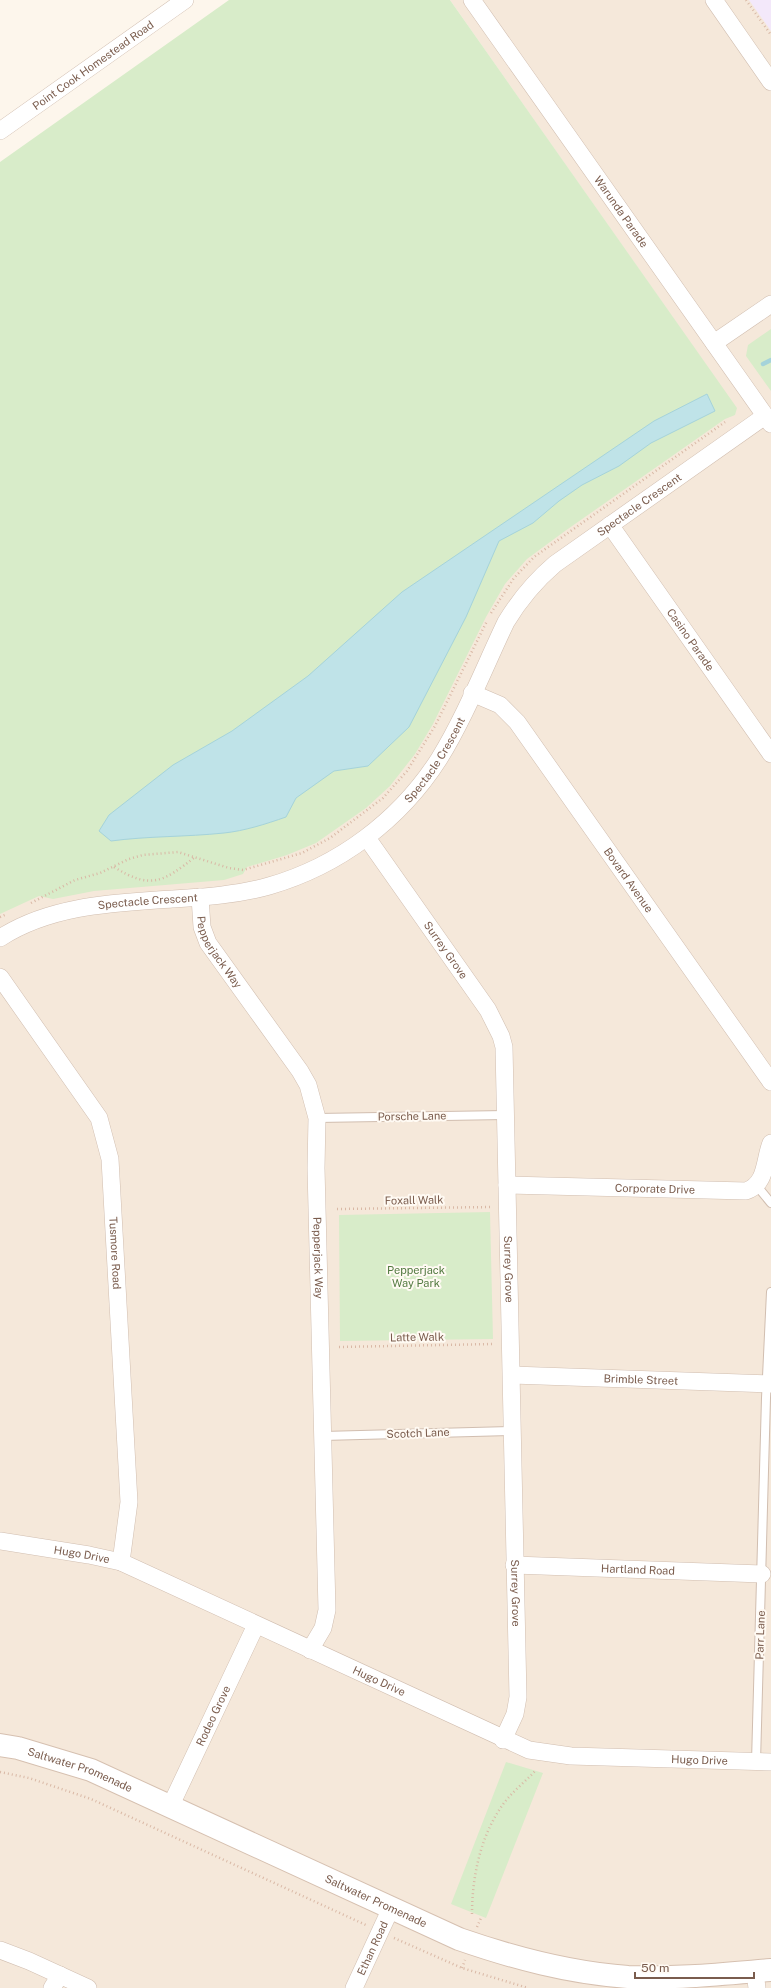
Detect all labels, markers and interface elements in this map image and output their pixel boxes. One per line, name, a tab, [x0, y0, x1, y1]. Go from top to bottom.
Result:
street label: Point Cook Homestead Road	[30, 18, 156, 112]
street label: Warunda Parade	[592, 174, 651, 250]
street label: Spectacle Crescent	[595, 471, 684, 538]
street label: Casino Parade	[665, 606, 716, 673]
street label: Spectacle Crescent	[402, 715, 467, 805]
street label: Bovard Avenue	[602, 845, 655, 915]
street label: Spectacle Crescent	[97, 891, 198, 911]
street label: Pepperjack Way	[195, 915, 244, 990]
street label: Surrey Grove	[422, 919, 470, 981]
street label: Porsche Lane	[377, 1109, 447, 1123]
street label: Corporate Drive	[615, 1182, 695, 1196]
street label: Foxall Walk	[385, 1193, 443, 1207]
street label: Tusmore Road	[107, 1216, 123, 1290]
street label: Pepperjack Way	[311, 1217, 325, 1299]
street label: Surrey Grove	[502, 1235, 516, 1303]
park label: Pepperjack Way Park	[387, 1264, 445, 1289]
street label: Latte Walk	[390, 1331, 444, 1343]
street label: Brimble Street	[603, 1372, 678, 1387]
street label: Scotch Lane	[386, 1426, 450, 1440]
street label: Hugo Drive	[53, 1544, 111, 1565]
street label: Surrey Grove	[509, 1559, 522, 1627]
street label: Hartland Road	[601, 1562, 675, 1577]
street label: Parr Lane	[753, 1610, 767, 1660]
street label: Hugo Drive	[351, 1664, 407, 1698]
street label: Rodeo Grove	[194, 1684, 233, 1748]
street label: Saltwater Promenade	[26, 1745, 134, 1794]
street label: Hugo Drive	[671, 1753, 728, 1767]
street label: Saltwater Promenade	[323, 1872, 429, 1929]
street label: Ethan Road	[355, 1919, 390, 1977]
scale bar	[635, 1954, 754, 1980]
text: 50 m	[641, 1961, 669, 1975]

